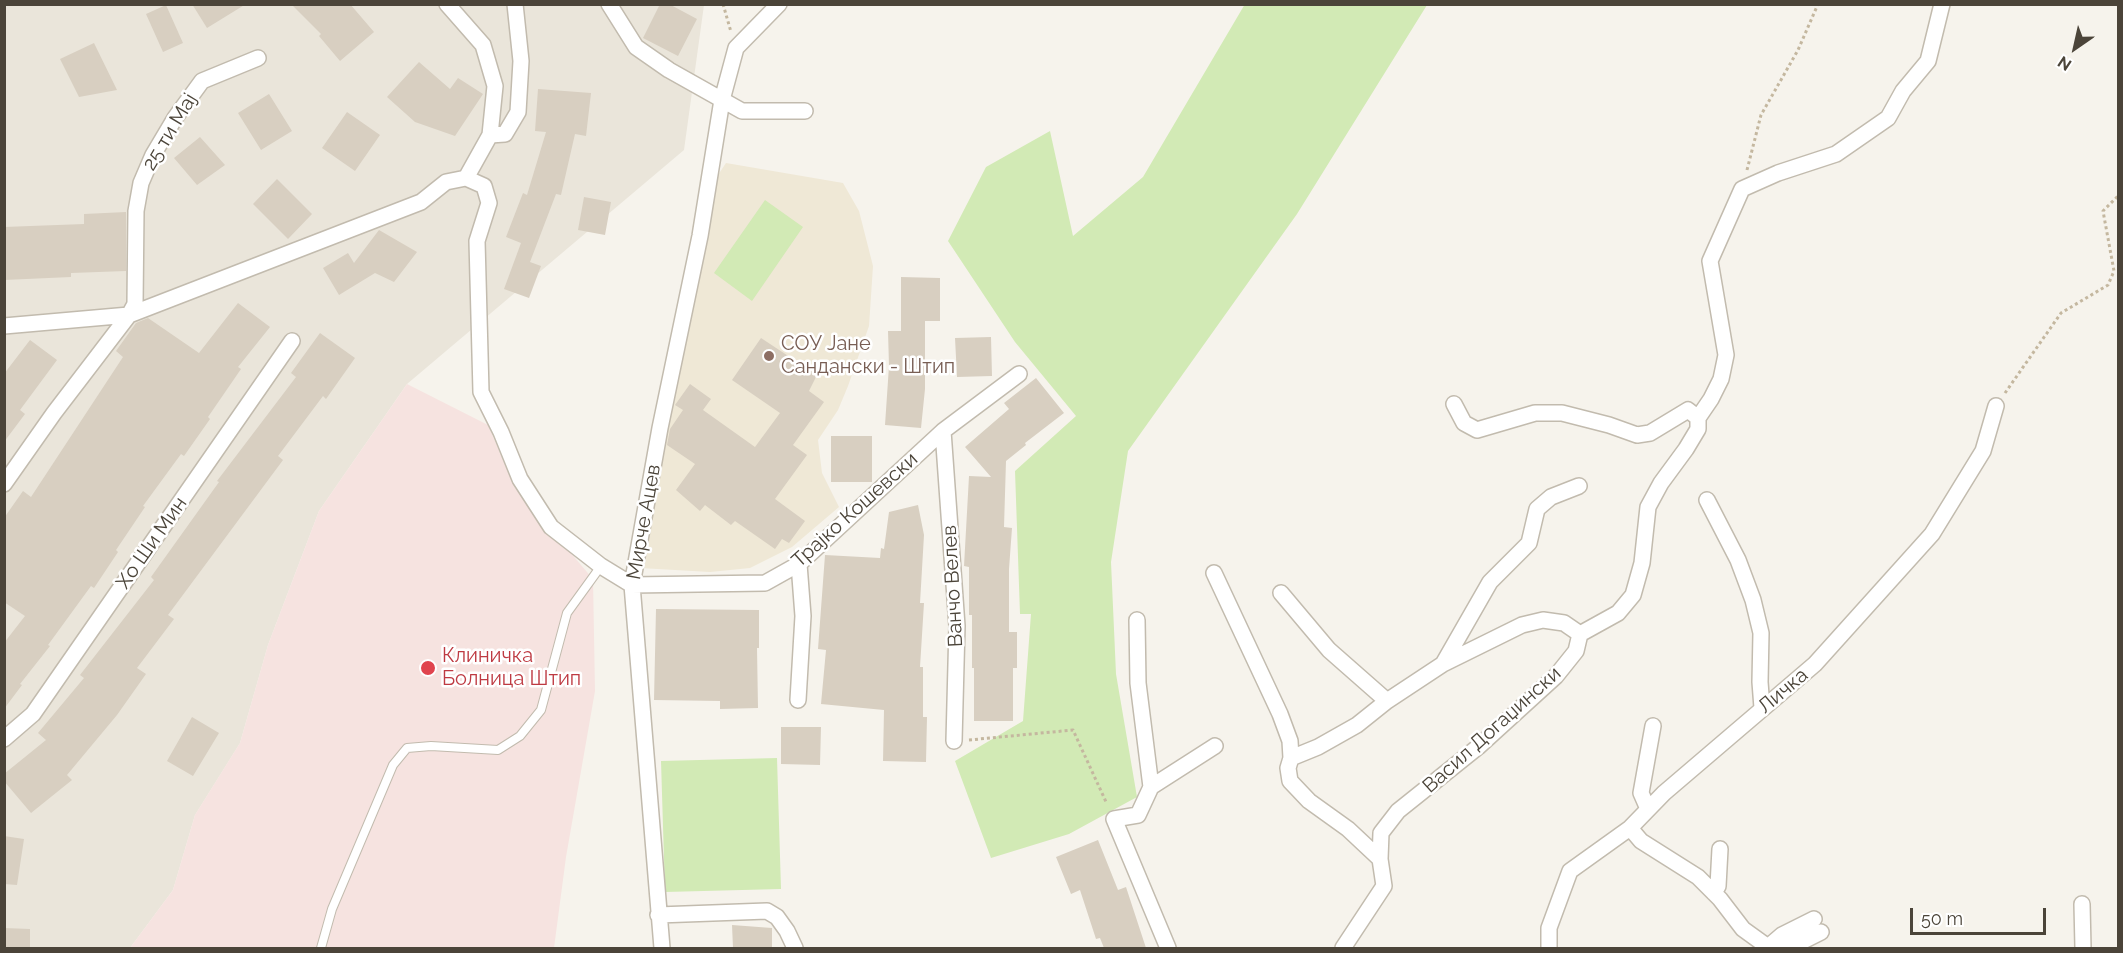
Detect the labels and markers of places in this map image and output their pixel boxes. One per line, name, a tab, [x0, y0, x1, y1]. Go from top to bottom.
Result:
place label: СОУ Јане Сандански - Штип	[781, 332, 955, 379]
marker: СОУ Јане Сандански - Штип	[762, 349, 776, 363]
place label: Клиничка Болница Штип	[442, 644, 581, 691]
marker: Клиничка Болница Штип	[419, 659, 437, 677]

